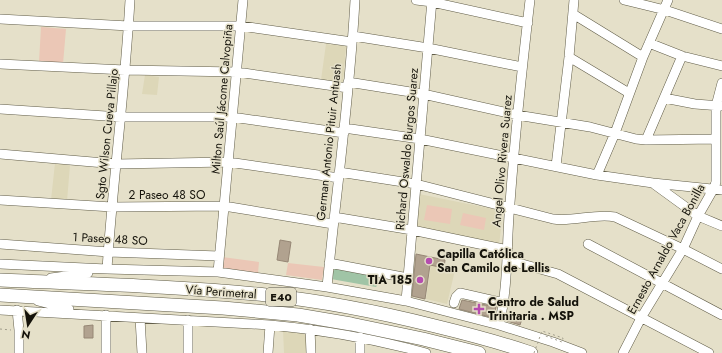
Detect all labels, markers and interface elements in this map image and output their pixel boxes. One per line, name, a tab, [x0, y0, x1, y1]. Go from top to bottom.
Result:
street label: Milton Saúl Jácome Calvopiña	[206, 23, 238, 175]
street label: German Antonio Pituir Antuash	[312, 63, 346, 221]
street label: Sgto Wilson Cueva Pillajo	[91, 67, 123, 200]
street label: Richard Oswaldo Burgos Suarez	[391, 67, 423, 231]
street label: Angel Olivo Rivera Suarez	[487, 94, 517, 228]
street label: Ernesto Arnaldo Vaca Bonilla	[623, 180, 709, 317]
street label: 2 Paseo 48 SO	[129, 186, 205, 204]
street label: 1 Paseo 48 SO	[72, 228, 148, 250]
place label: Capilla Católica San Camilo de Lellis	[437, 245, 550, 277]
marker: Capilla Católica San Camilo de Lellis	[424, 256, 434, 266]
place label: TIA 185	[368, 271, 412, 289]
marker: TIA 185	[415, 275, 425, 285]
street label: Vía Perimetral	[185, 281, 257, 303]
road number: E40	[266, 288, 296, 306]
place label: Centro de Salud Trinitaria . MSP	[488, 293, 579, 325]
marker: Centro de Salud Trinitaria . MSP	[473, 303, 485, 315]
north arrow	[8, 305, 48, 345]
text: N	[20, 326, 32, 344]

